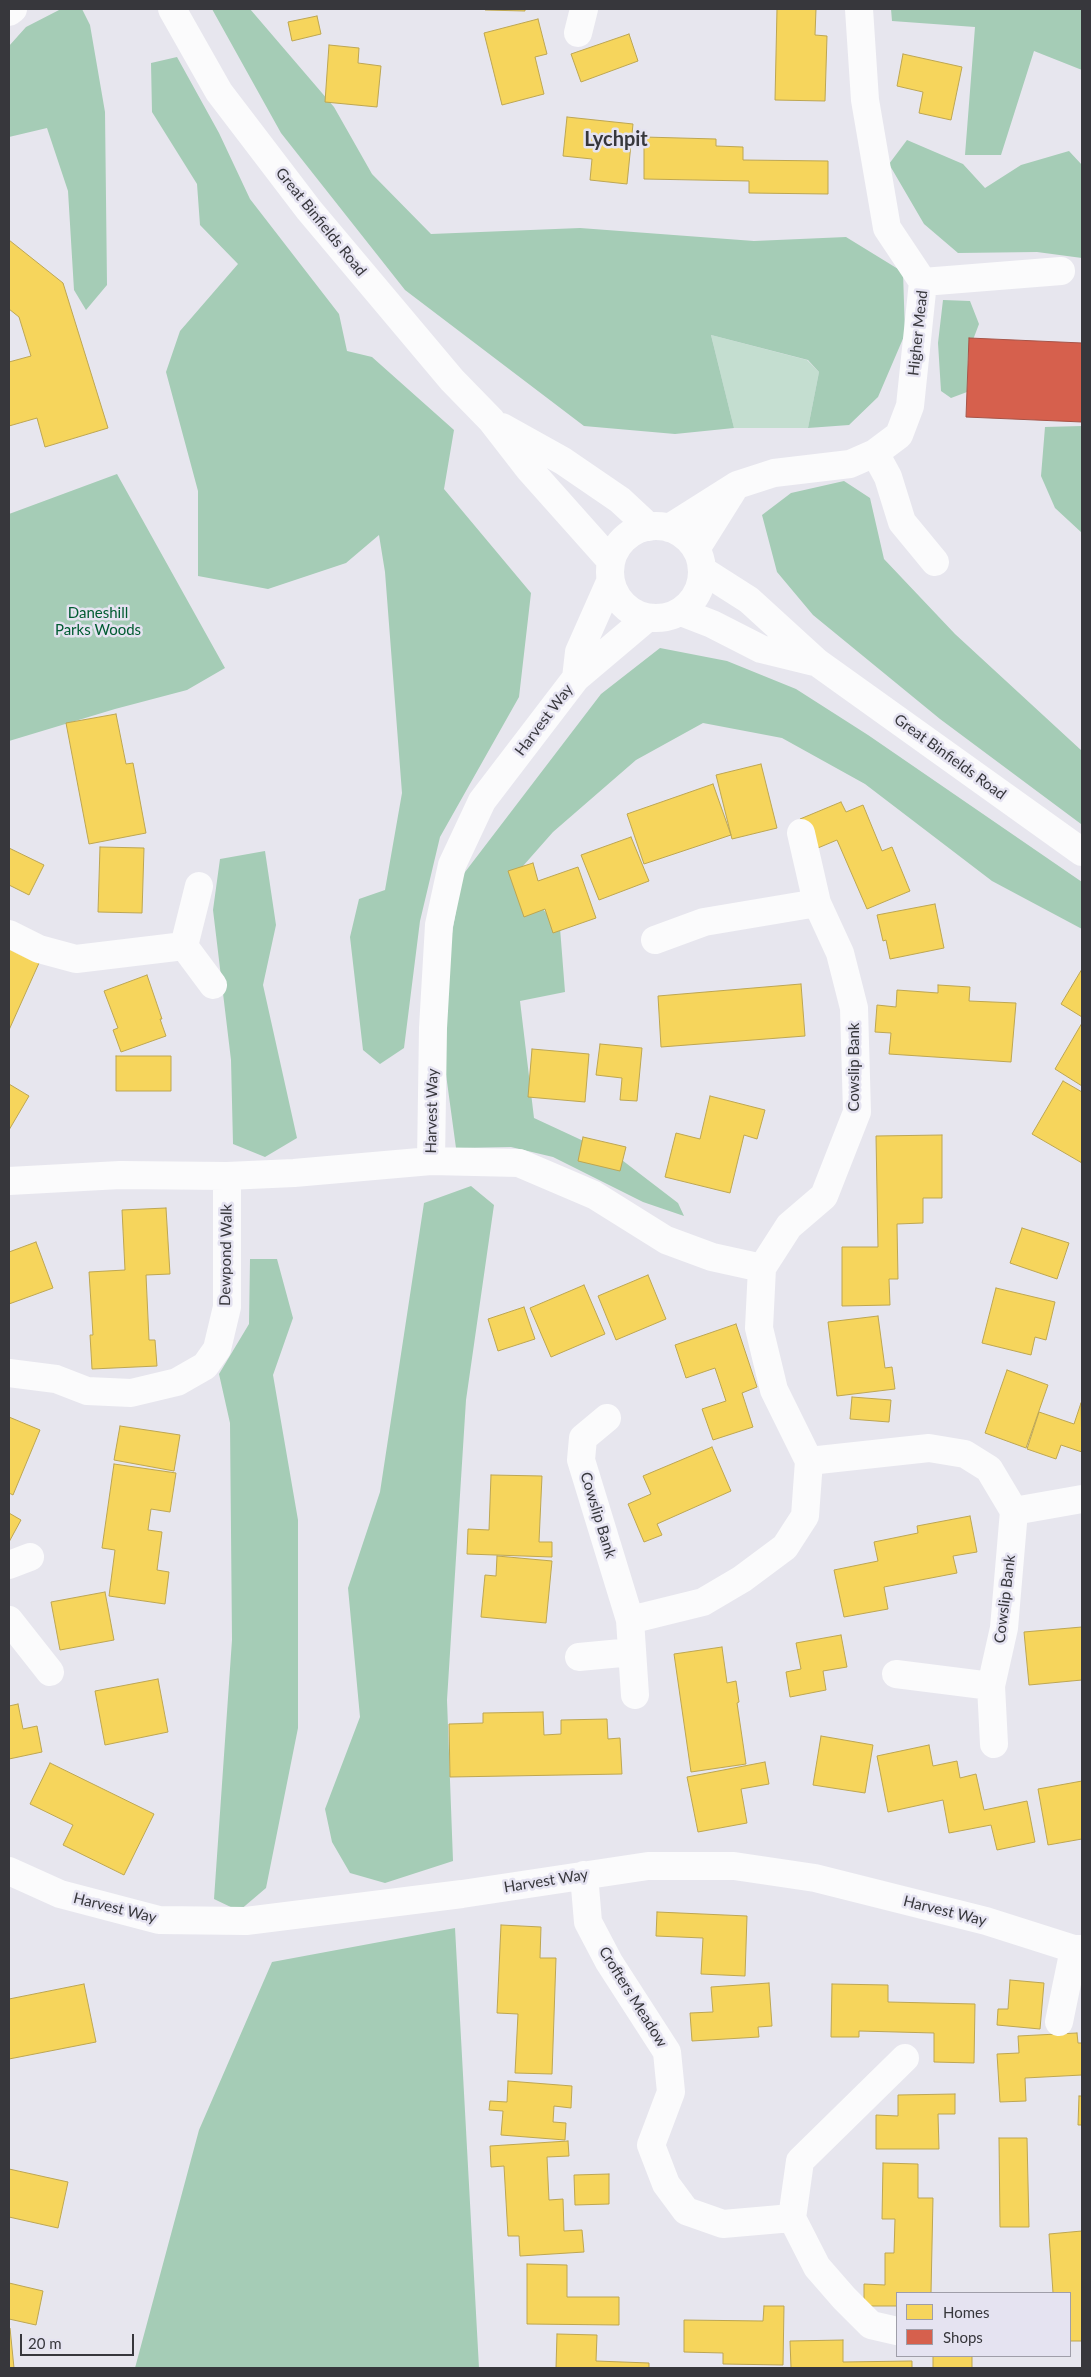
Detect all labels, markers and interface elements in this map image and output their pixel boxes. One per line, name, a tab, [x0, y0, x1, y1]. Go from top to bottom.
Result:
district label: Lychpit	[584, 128, 648, 152]
street label: Great Binfields Road	[272, 164, 370, 280]
street label: Higher Mead	[905, 289, 931, 377]
park label: Daneshill Parks Woods	[55, 604, 141, 639]
street label: Harvest Way	[511, 681, 577, 759]
street label: Great Binfields Road	[891, 710, 1009, 804]
street label: Cowslip Bank	[845, 1023, 863, 1111]
street label: Harvest Way	[422, 1068, 442, 1154]
street label: Dewpond Walk	[216, 1204, 236, 1306]
street label: Cowslip Bank	[576, 1470, 620, 1560]
street label: Cowslip Bank	[991, 1554, 1019, 1644]
street label: Harvest Way	[503, 1865, 589, 1897]
street label: Harvest Way	[72, 1889, 158, 1927]
street label: Harvest Way	[902, 1892, 988, 1930]
street label: Crofters Meadow	[595, 1943, 671, 2051]
legend	[896, 2292, 1071, 2357]
text: Homes	[943, 2303, 989, 2321]
scale bar	[22, 2324, 136, 2356]
text: Shops	[943, 2328, 983, 2346]
text: 20 m	[28, 2334, 62, 2352]

